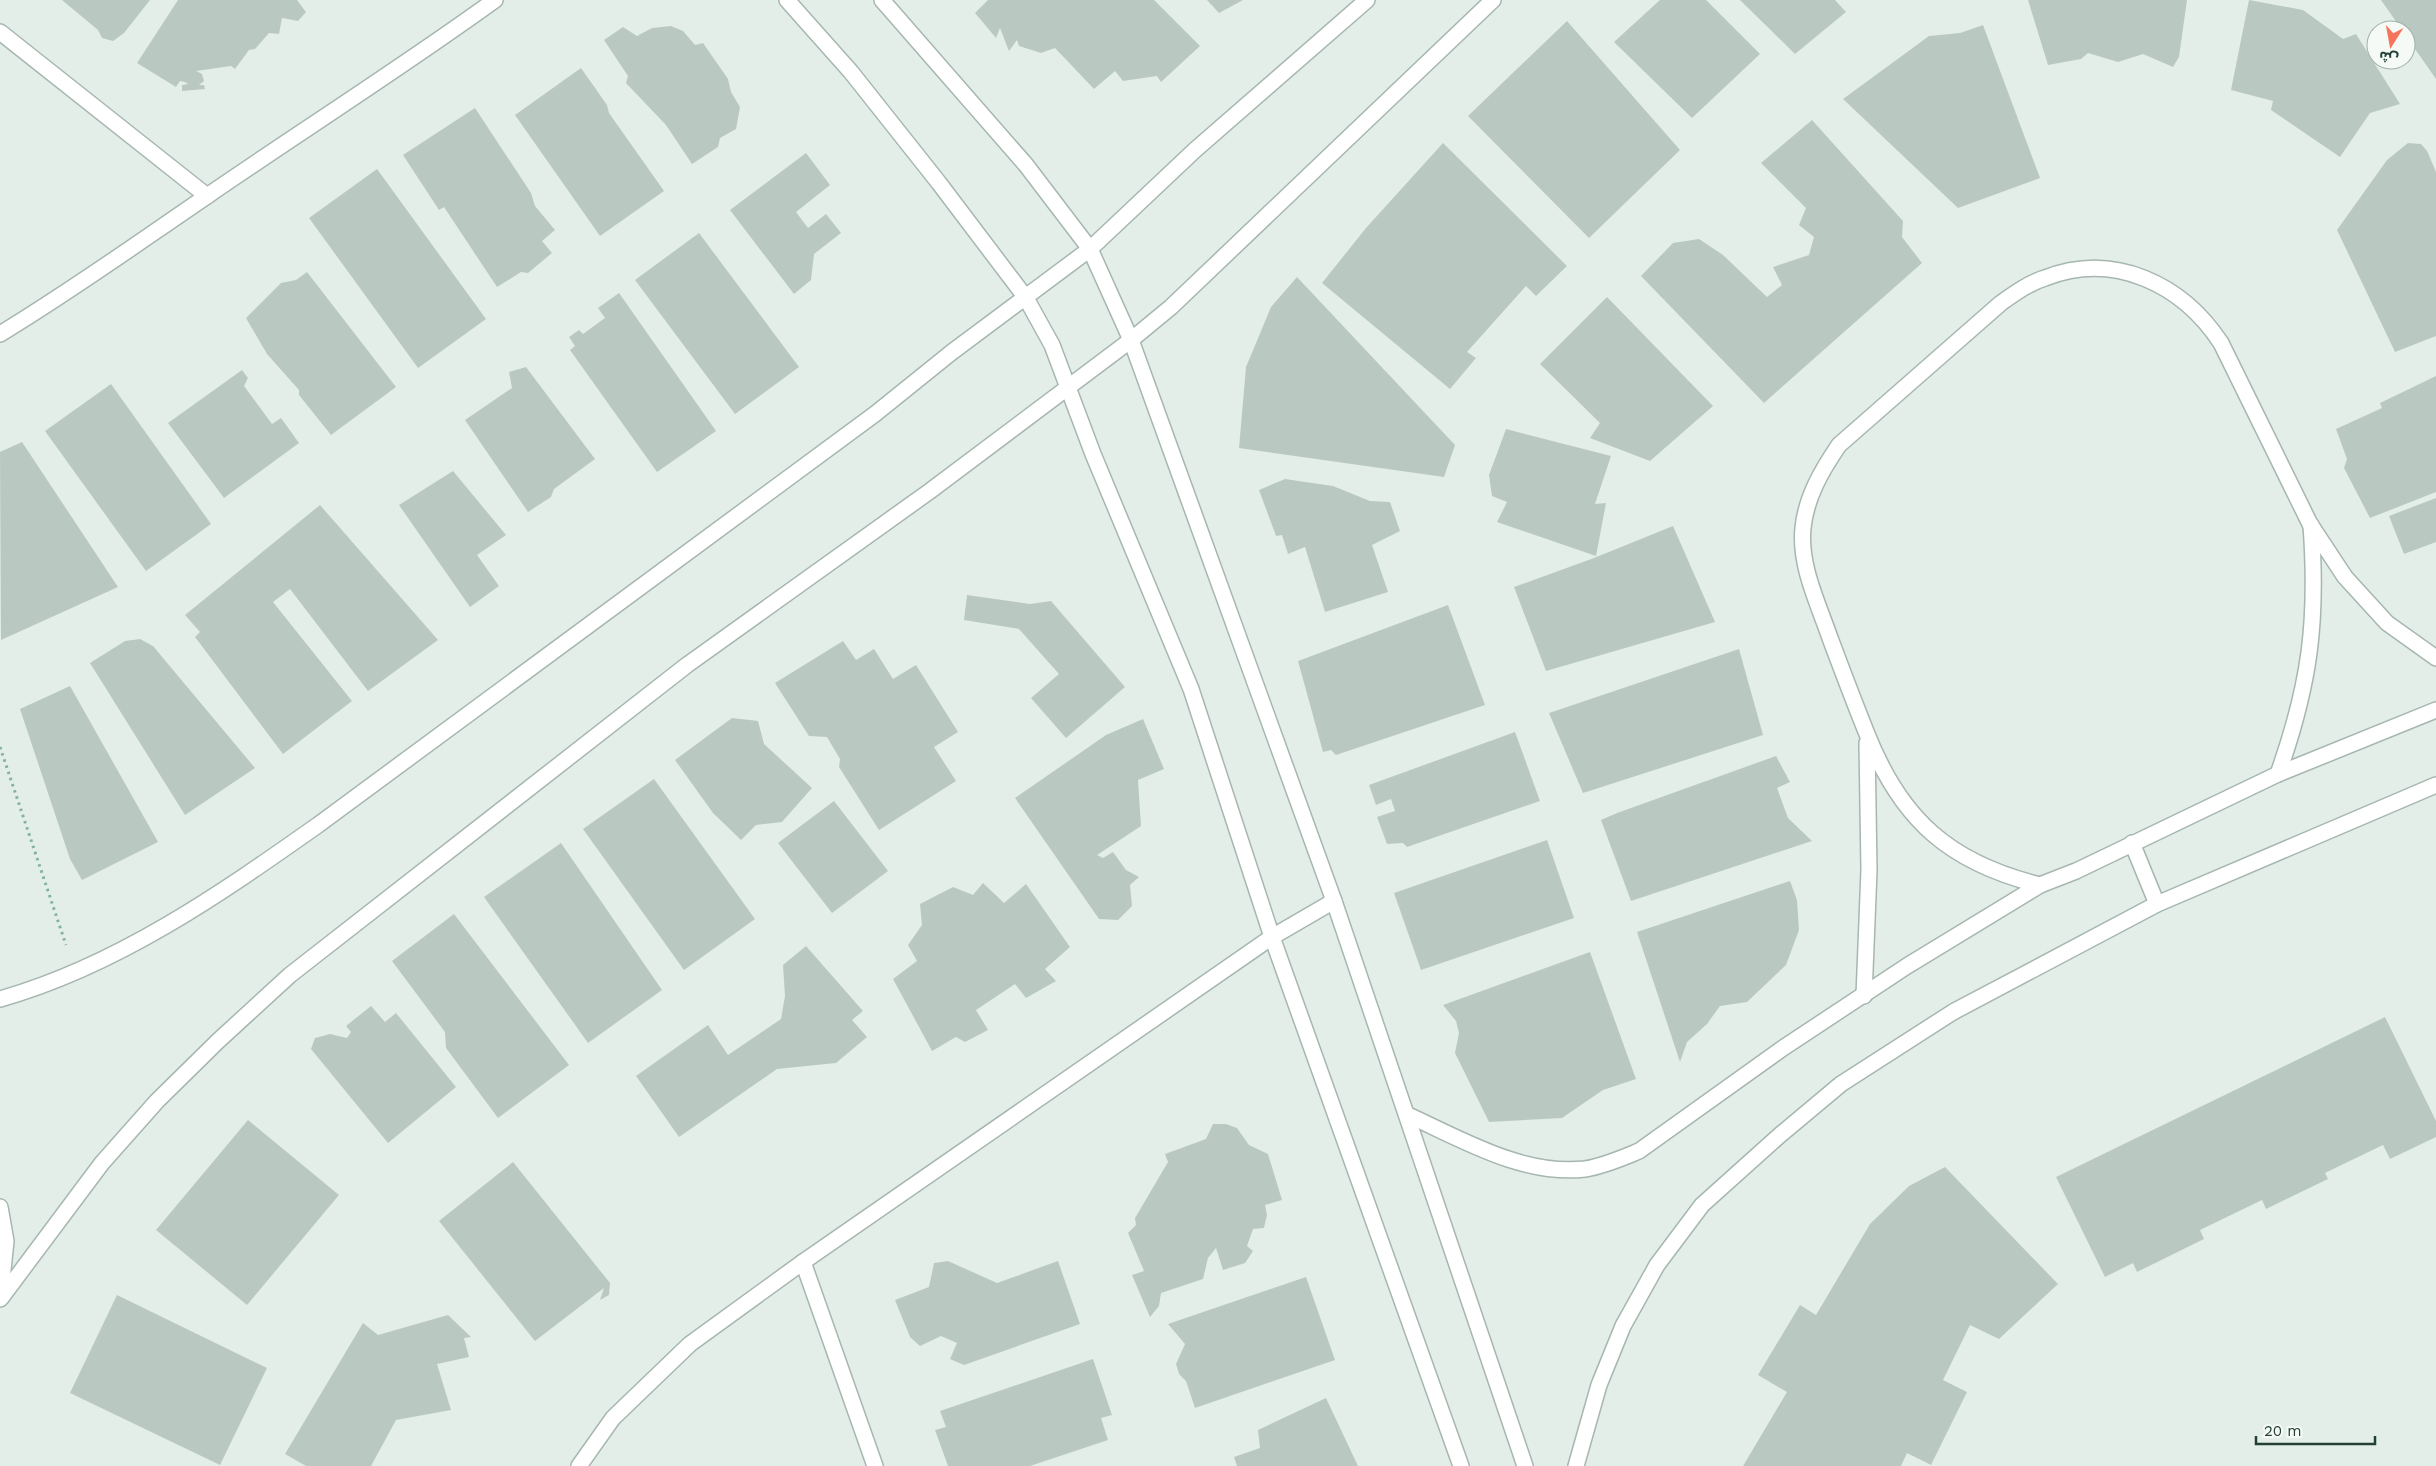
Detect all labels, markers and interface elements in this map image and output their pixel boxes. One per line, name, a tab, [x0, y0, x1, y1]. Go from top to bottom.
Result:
north arrow	[2366, 20, 2416, 70]
text: ش	[2378, 48, 2399, 67]
scale bar	[2256, 1414, 2375, 1446]
text: 20 m	[2264, 1422, 2302, 1440]

